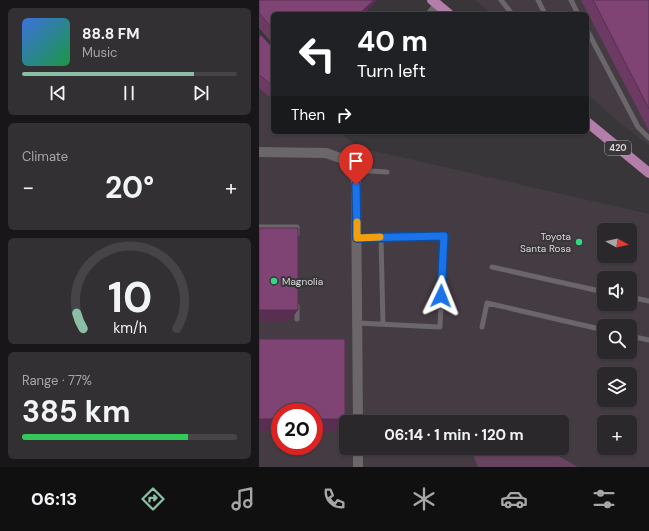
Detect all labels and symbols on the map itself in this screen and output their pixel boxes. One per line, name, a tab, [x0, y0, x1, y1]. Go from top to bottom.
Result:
road number: 420	[605, 141, 631, 155]
pin	[339, 144, 373, 185]
north arrow	[597, 223, 637, 263]
place label: Toyota Santa Rosa	[520, 230, 571, 255]
marker: Toyota Santa Rosa	[574, 237, 584, 247]
place label: Magnolia	[282, 275, 323, 288]
position arrow	[420, 275, 462, 317]
marker: Magnolia	[269, 276, 279, 286]
speed limit sign: 20	[271, 403, 323, 455]

